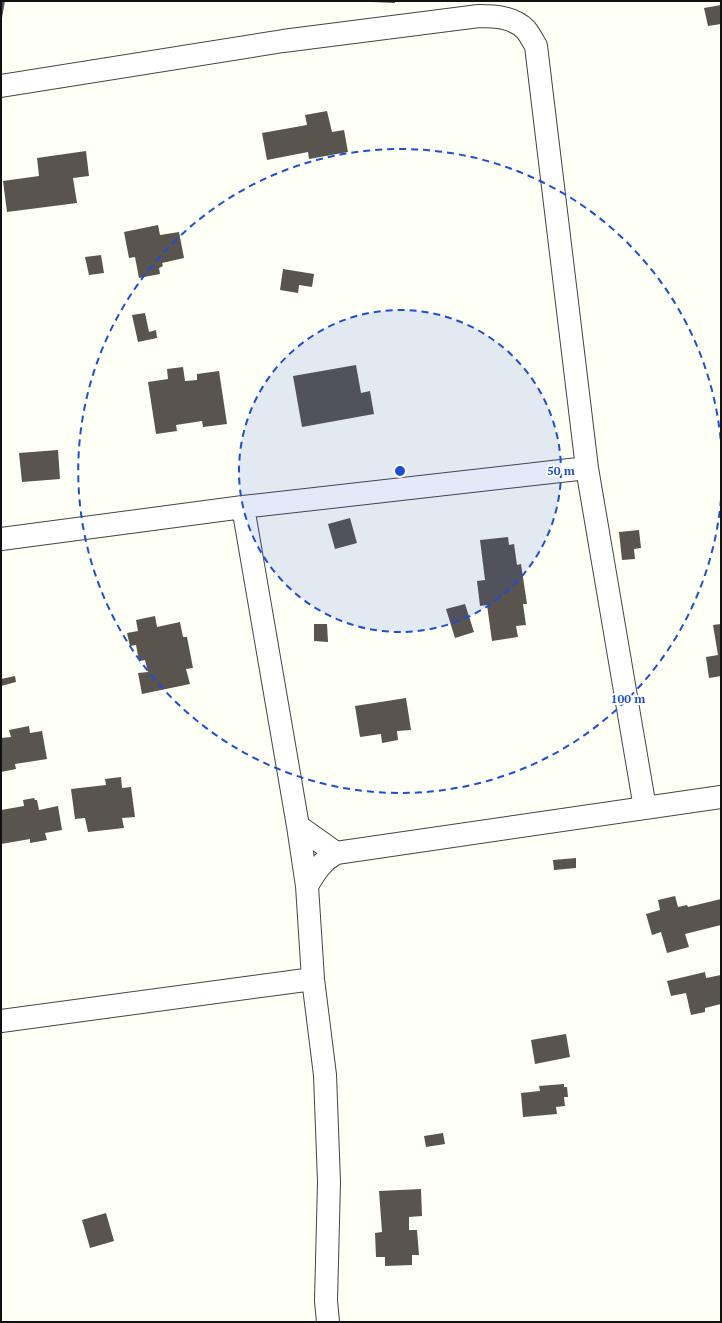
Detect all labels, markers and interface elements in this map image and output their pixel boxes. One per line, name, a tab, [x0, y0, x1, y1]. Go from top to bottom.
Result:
text: 50 m	[547, 463, 575, 478]
centre of rings	[393, 464, 407, 478]
text: 100 m	[611, 691, 645, 706]

